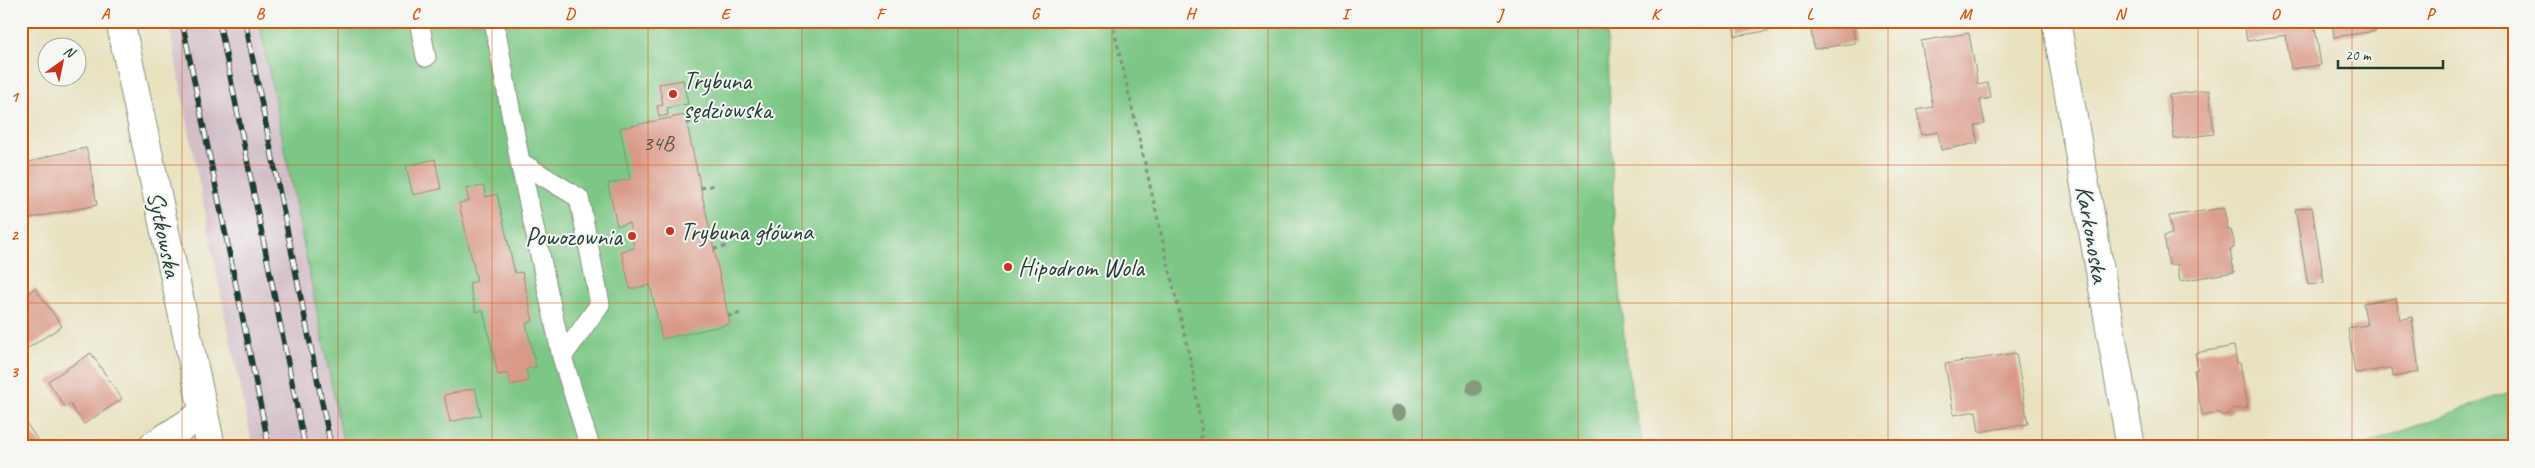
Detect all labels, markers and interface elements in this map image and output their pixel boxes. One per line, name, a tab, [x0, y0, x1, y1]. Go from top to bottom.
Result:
text: A	[101, 4, 111, 24]
text: B	[256, 4, 266, 24]
text: C	[411, 4, 421, 24]
text: D	[565, 4, 576, 24]
text: E	[721, 4, 732, 24]
text: F	[876, 4, 887, 24]
text: G	[1031, 4, 1041, 24]
text: H	[1185, 4, 1197, 24]
text: I	[1342, 4, 1352, 24]
text: J	[1496, 4, 1505, 24]
text: K	[1651, 4, 1663, 24]
text: L	[1807, 4, 1815, 24]
text: M	[1959, 4, 1973, 24]
text: N	[2115, 4, 2128, 24]
text: O	[2271, 4, 2281, 24]
text: P	[2426, 4, 2436, 24]
north arrow	[38, 38, 88, 88]
scale bar	[2338, 38, 2442, 70]
text: N	[61, 42, 79, 62]
text: 20 m	[2345, 46, 2372, 65]
place label: Trybuna sędziowska	[683, 65, 774, 126]
text: 1	[10, 87, 19, 107]
marker: Trybuna sędziowska	[667, 88, 679, 100]
house number: 34B	[642, 129, 675, 157]
street label: Karkonoska	[2068, 183, 2117, 287]
street label: Sytkowska	[139, 188, 189, 282]
place label: Trybuna główna	[680, 216, 815, 248]
place label: Powozownia	[525, 221, 624, 253]
text: 2	[10, 225, 19, 245]
marker: Trybuna główna	[664, 225, 676, 237]
marker: Powozownia	[626, 230, 638, 242]
place label: Hipodrom Wola	[1018, 252, 1146, 284]
marker: Hipodrom Wola	[1002, 261, 1014, 273]
text: 3	[10, 362, 19, 382]

